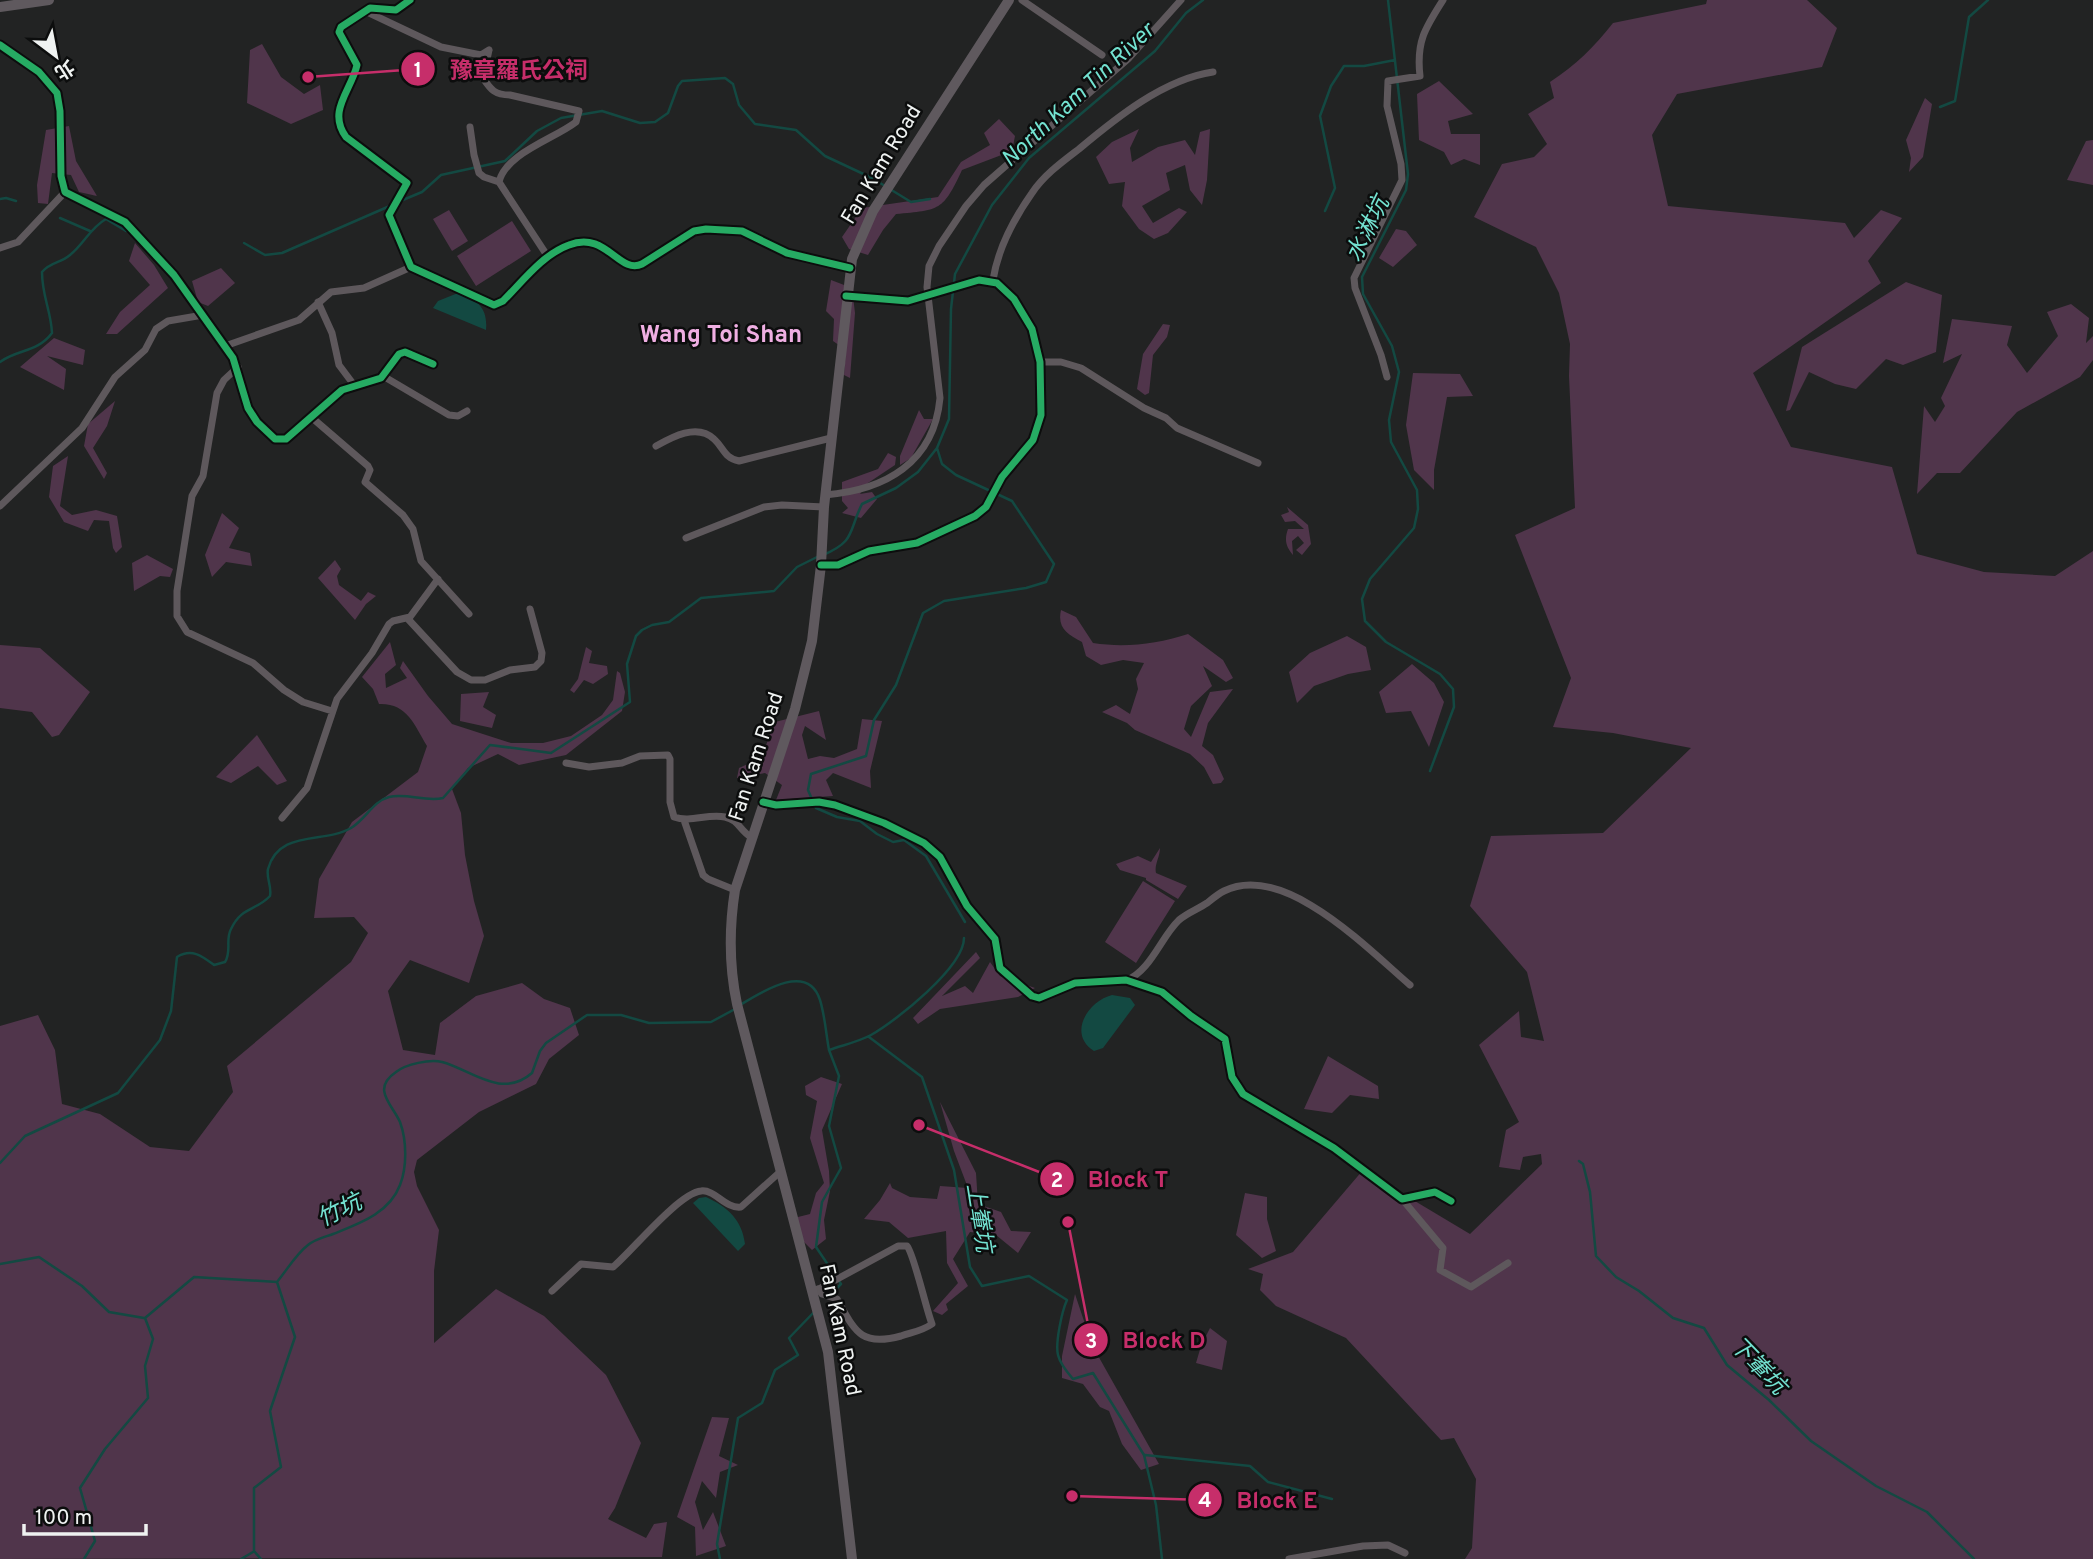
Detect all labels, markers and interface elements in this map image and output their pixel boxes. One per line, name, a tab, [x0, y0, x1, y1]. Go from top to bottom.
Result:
water label: North Kam Tin River	[996, 16, 1164, 175]
north arrow	[21, 21, 91, 91]
callout: 豫章羅氏公祠	[401, 47, 602, 91]
text: 北	[50, 54, 78, 84]
text: 1	[414, 58, 422, 85]
text: 豫章羅氏公祠	[450, 58, 588, 87]
street label: Fan Kam Road	[836, 100, 928, 230]
water label: 水淋坑	[1341, 190, 1398, 267]
district label: Wang Toi Shan	[640, 321, 802, 351]
street label: Fan Kam Road	[723, 689, 791, 825]
callout: Block T	[1039, 1157, 1183, 1201]
text: Block T	[1088, 1167, 1168, 1196]
text: 2	[1051, 1168, 1063, 1195]
water label: 上輋坑	[958, 1182, 998, 1257]
water label: 竹坑	[313, 1188, 370, 1235]
street label: Fan Kam Road	[812, 1261, 866, 1399]
callout: Block D	[1074, 1318, 1220, 1362]
text: Block D	[1122, 1328, 1206, 1357]
text: 3	[1085, 1329, 1097, 1356]
water label: 下輋坑	[1723, 1332, 1793, 1404]
callout: Block E	[1187, 1478, 1331, 1522]
text: 4	[1198, 1488, 1212, 1515]
text: Block E	[1236, 1488, 1318, 1517]
scale bar	[24, 1492, 147, 1536]
text: 100 m	[35, 1505, 92, 1532]

